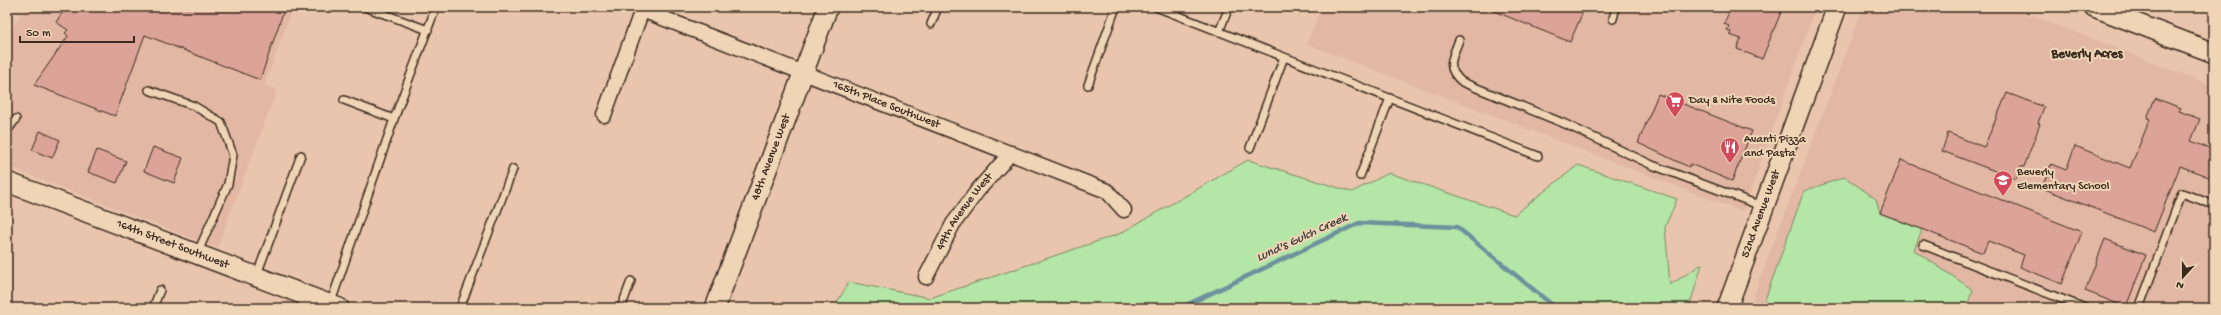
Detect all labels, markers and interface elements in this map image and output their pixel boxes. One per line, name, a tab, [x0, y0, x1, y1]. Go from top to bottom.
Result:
scale bar	[20, 18, 134, 44]
text: 50 m	[26, 27, 51, 41]
district label: Beverly Acres	[2051, 47, 2124, 62]
street label: 165th Place Southwest	[829, 77, 943, 133]
supermarket icon: Day & Nite Foods	[1664, 90, 1686, 118]
place label: Day & Nite Foods	[1688, 94, 1776, 108]
street label: 48th Avenue West	[749, 111, 795, 202]
place label: Avanti Pizza and Pasta	[1744, 133, 1806, 161]
restaurant icon: Avanti Pizza and Pasta	[1719, 136, 1741, 164]
place label: Beverly Elementary School	[2016, 166, 2110, 194]
street label: 52nd Avenue West	[1739, 167, 1784, 260]
school or university icon: Beverly Elementary School	[1992, 169, 2014, 197]
street label: 49th Avenue West	[934, 170, 997, 253]
water label: Lund's Gulch Creek	[1254, 210, 1351, 266]
street label: 164th Street Southwest	[113, 217, 232, 273]
north arrow	[2163, 257, 2203, 297]
text: N	[2175, 278, 2186, 291]

